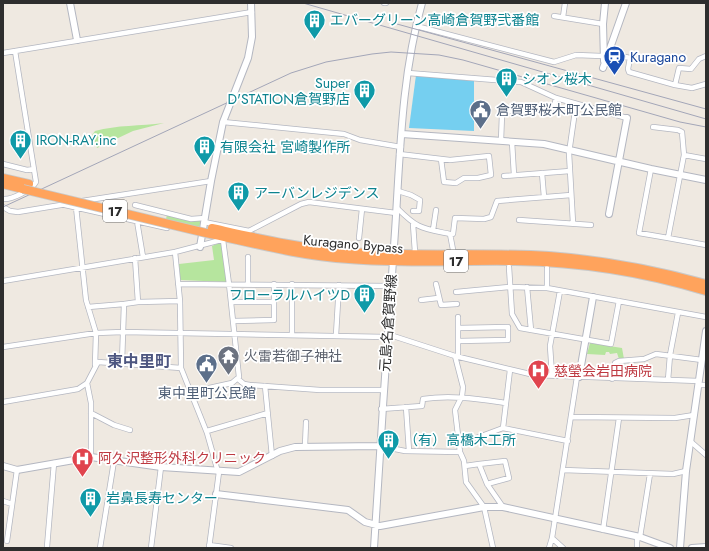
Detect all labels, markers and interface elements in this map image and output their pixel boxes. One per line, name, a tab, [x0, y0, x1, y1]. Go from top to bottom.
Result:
building icon: エバーグリーン高崎倉賀野弐番館	[302, 7, 328, 40]
place label: エバーグリーン高崎倉賀野弐番館	[330, 10, 539, 30]
station icon: Kuragano	[602, 44, 628, 77]
place label: Kuragano	[630, 47, 686, 67]
building icon: シオン桜木	[493, 66, 519, 99]
place label: シオン桜木	[522, 69, 592, 89]
place label: Super D'STATION倉賀野店	[228, 73, 350, 109]
building icon: Super D'STATION倉賀野店	[352, 78, 378, 111]
public building icon: 倉賀野桜木町公民館	[467, 97, 493, 130]
place label: 倉賀野桜木町公民館	[496, 100, 622, 120]
building icon: IRON-RAY.inc	[8, 127, 34, 160]
place label: IRON-RAY.inc	[36, 130, 117, 150]
building icon: 有限会社 宮崎製作所	[191, 134, 217, 167]
place label: 有限会社 宮崎製作所	[220, 137, 350, 157]
building icon: アーバンレジデンス	[226, 180, 252, 213]
place label: アーバンレジデンス	[254, 183, 379, 203]
road number: 17	[103, 200, 127, 222]
street label: Kuragano Bypass	[302, 230, 404, 258]
road number: 17	[444, 250, 468, 272]
street label: 元島名倉賀野線	[375, 273, 401, 373]
building icon: フローラルハイツD	[352, 282, 378, 315]
place label: フローラルハイツD	[229, 285, 350, 305]
temple icon: 火雷若御子神社	[216, 343, 242, 376]
place label: 火雷若御子神社	[244, 346, 342, 366]
district label: 東中里町	[107, 350, 171, 373]
public building icon: 東中里町公民館	[194, 352, 220, 385]
hospital icon: 慈瑩会岩田病院	[526, 358, 552, 391]
place label: 慈瑩会岩田病院	[554, 361, 652, 381]
place label: 東中里町公民館	[158, 383, 256, 403]
building icon: （有）高橋木工所	[376, 427, 402, 460]
place label: （有）高橋木工所	[404, 430, 516, 450]
hospital icon: 阿久沢整形外科クリニック	[69, 445, 95, 478]
place label: 阿久沢整形外科クリニック	[98, 448, 266, 468]
building icon: 岩鼻長寿センター	[78, 485, 104, 518]
place label: 岩鼻長寿センター	[106, 488, 218, 508]

